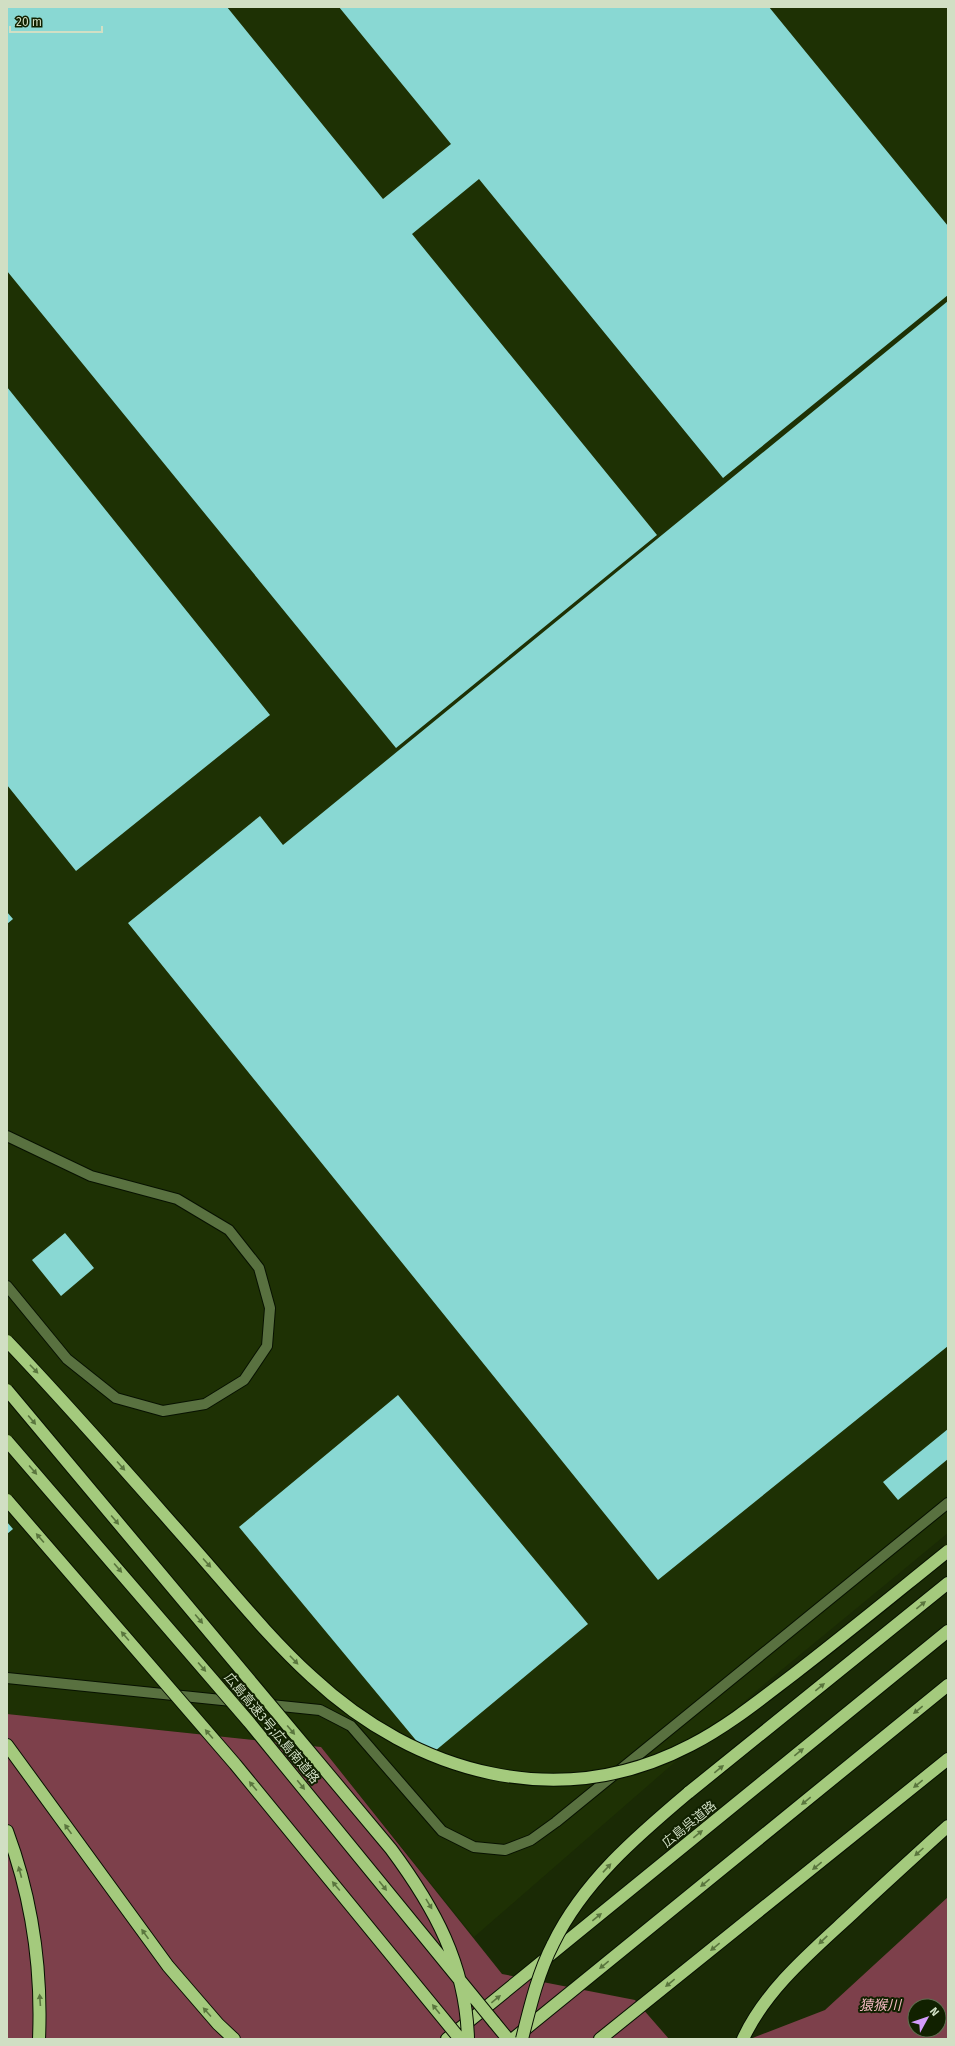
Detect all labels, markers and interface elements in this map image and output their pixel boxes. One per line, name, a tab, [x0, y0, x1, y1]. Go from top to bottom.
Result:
scale bar	[10, 8, 102, 34]
text: 20 m	[16, 15, 42, 29]
one-way arrow	[29, 1364, 39, 1374]
one-way arrow	[28, 1414, 37, 1425]
one-way arrow	[116, 1461, 125, 1471]
one-way arrow	[28, 1465, 37, 1475]
one-way arrow	[111, 1514, 120, 1525]
one-way arrow	[35, 1532, 44, 1543]
one-way arrow	[202, 1558, 212, 1568]
one-way arrow	[113, 1563, 122, 1574]
one-way arrow	[915, 1601, 926, 1609]
one-way arrow	[194, 1614, 203, 1625]
one-way arrow	[121, 1631, 130, 1640]
one-way arrow	[289, 1655, 298, 1664]
one-way arrow	[198, 1662, 207, 1672]
street label: 広島高速3号;広島南道路	[221, 1670, 323, 1786]
one-way arrow	[814, 1682, 825, 1691]
one-way arrow	[912, 1706, 923, 1714]
one-way arrow	[287, 1724, 296, 1735]
one-way arrow	[205, 1729, 214, 1740]
one-way arrow	[794, 1748, 804, 1757]
one-way arrow	[713, 1764, 724, 1773]
one-way arrow	[296, 1779, 305, 1790]
one-way arrow	[912, 1780, 923, 1788]
one-way arrow	[249, 1781, 258, 1791]
one-way arrow	[801, 1796, 811, 1805]
street label: 広島呉道路	[659, 1798, 719, 1850]
one-way arrow	[64, 1824, 72, 1835]
one-way arrow	[693, 1830, 704, 1839]
one-way arrow	[914, 1847, 924, 1857]
one-way arrow	[811, 1861, 822, 1870]
one-way arrow	[602, 1863, 611, 1874]
one-way arrow	[17, 1866, 23, 1878]
one-way arrow	[700, 1878, 710, 1887]
one-way arrow	[378, 1880, 387, 1891]
one-way arrow	[332, 1881, 341, 1892]
one-way arrow	[425, 1898, 432, 1910]
one-way arrow	[592, 1912, 603, 1921]
one-way arrow	[141, 1929, 149, 1940]
one-way arrow	[818, 1935, 828, 1945]
one-way arrow	[710, 1943, 721, 1952]
one-way arrow	[599, 1960, 610, 1969]
one-way arrow	[665, 1979, 676, 1988]
one-way arrow	[36, 1994, 43, 2006]
one-way arrow	[491, 1994, 502, 2003]
water label: 猿猴川	[859, 1997, 903, 2014]
north arrow	[907, 1998, 947, 2038]
one-way arrow	[431, 2003, 440, 2014]
text: N	[927, 2005, 942, 2019]
one-way arrow	[202, 2006, 211, 2017]

